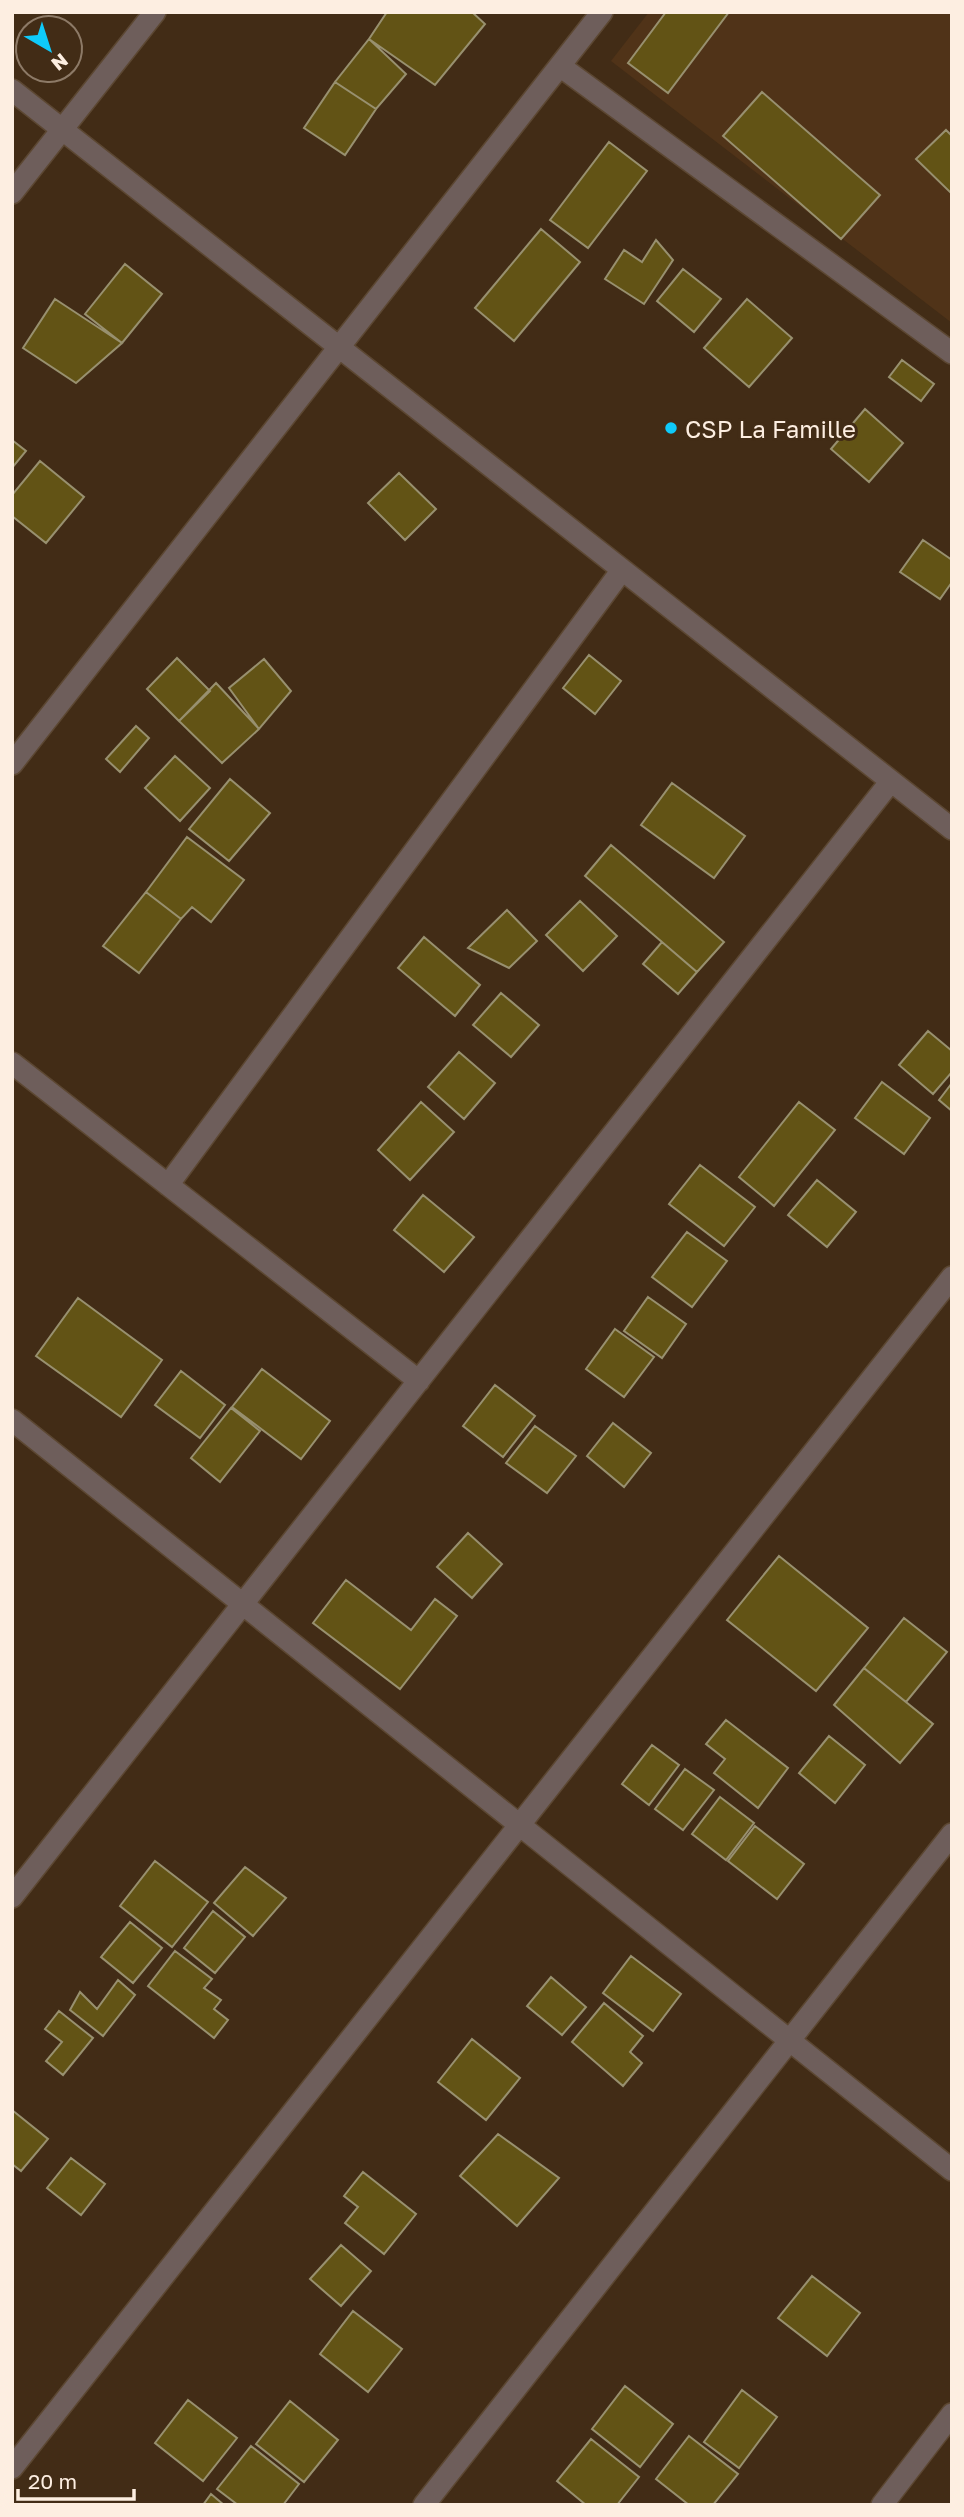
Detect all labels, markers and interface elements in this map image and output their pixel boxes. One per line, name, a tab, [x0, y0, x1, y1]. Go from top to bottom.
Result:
north arrow	[14, 14, 84, 84]
text: N	[47, 49, 73, 76]
place label: CSP La Famille	[685, 414, 856, 443]
marker: CSP La Famille	[663, 420, 679, 436]
scale bar	[18, 2458, 133, 2502]
text: 20 m	[28, 2468, 77, 2494]

